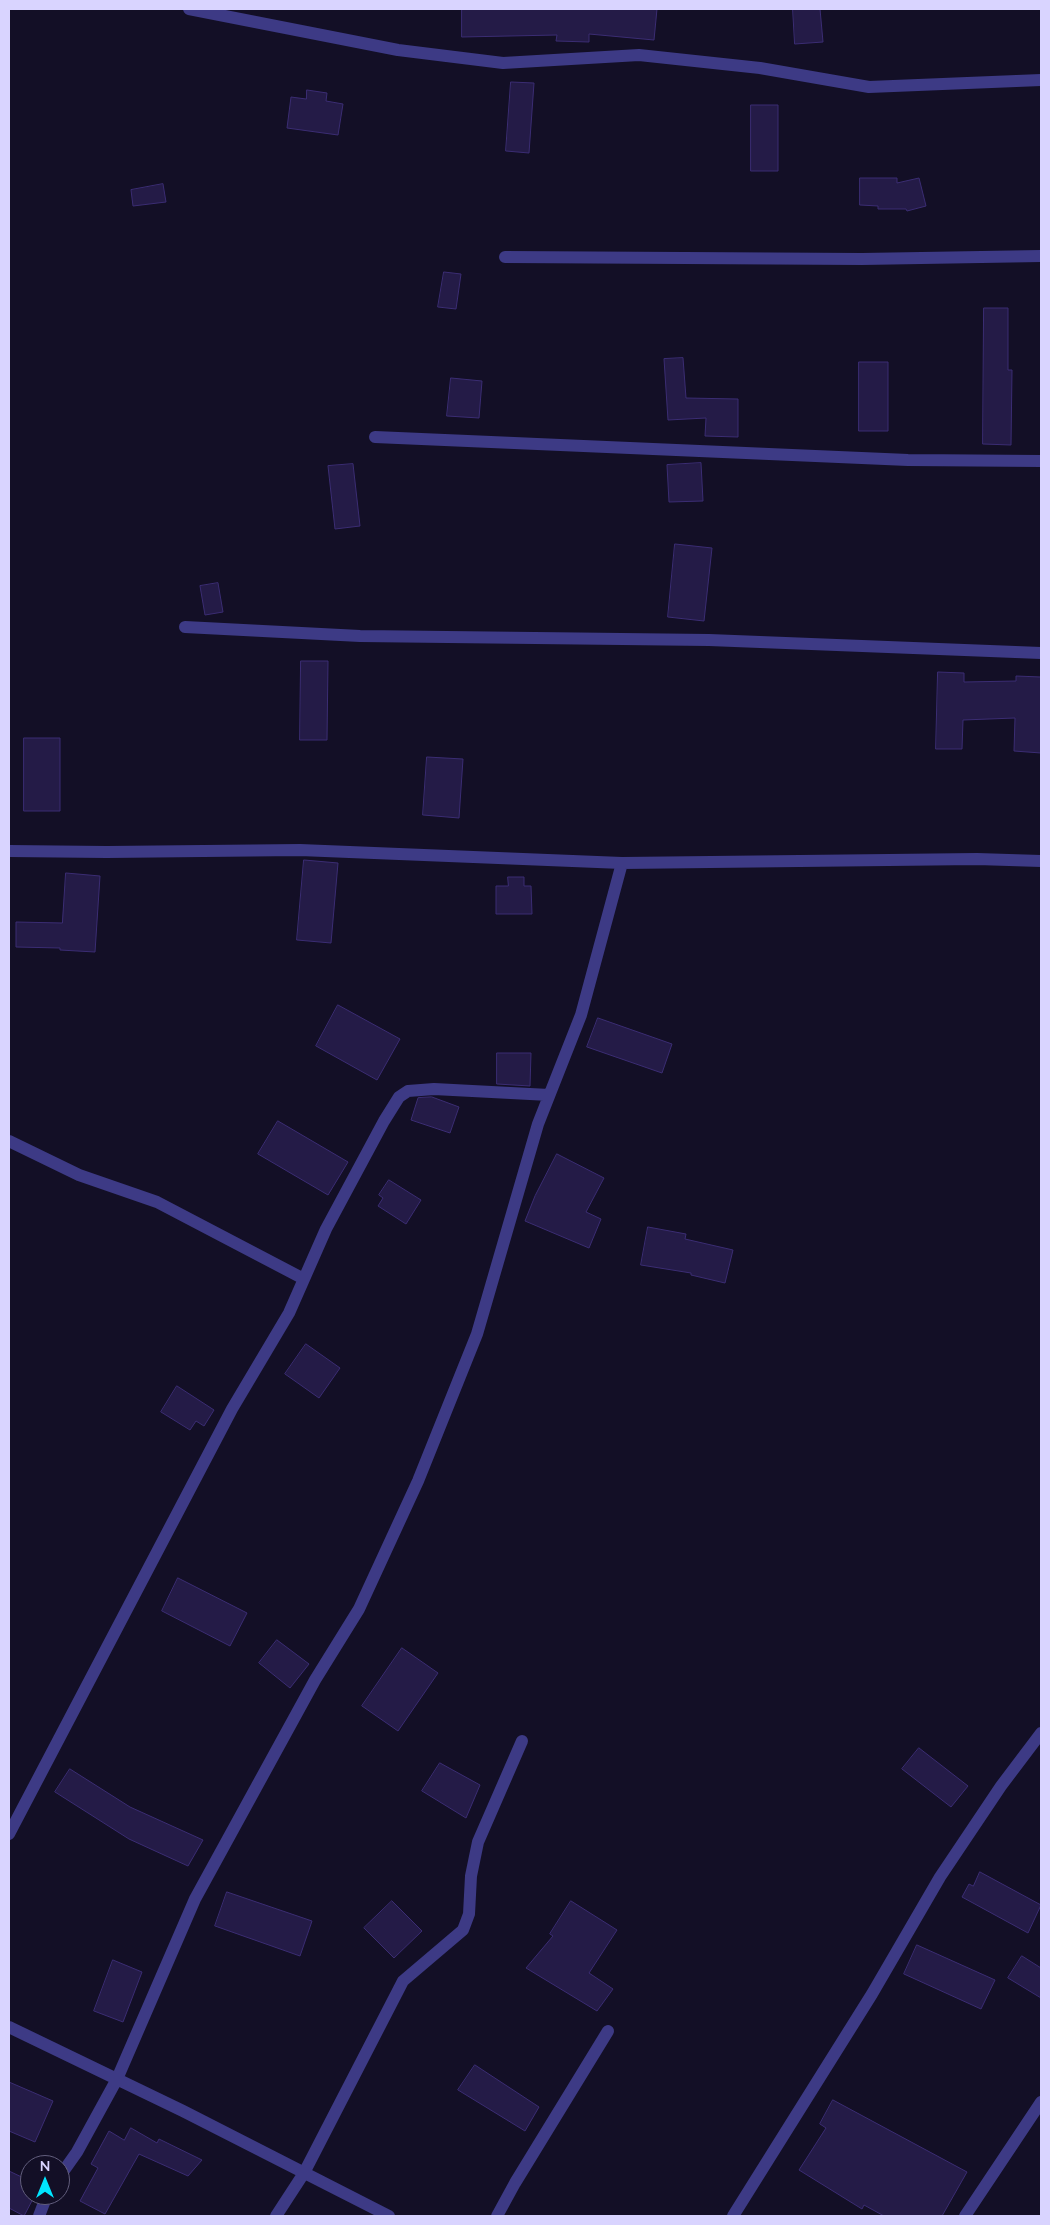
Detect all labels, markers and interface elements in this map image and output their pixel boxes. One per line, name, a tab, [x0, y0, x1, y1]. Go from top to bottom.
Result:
north arrow	[20, 2155, 70, 2205]
text: N	[40, 2157, 50, 2175]

